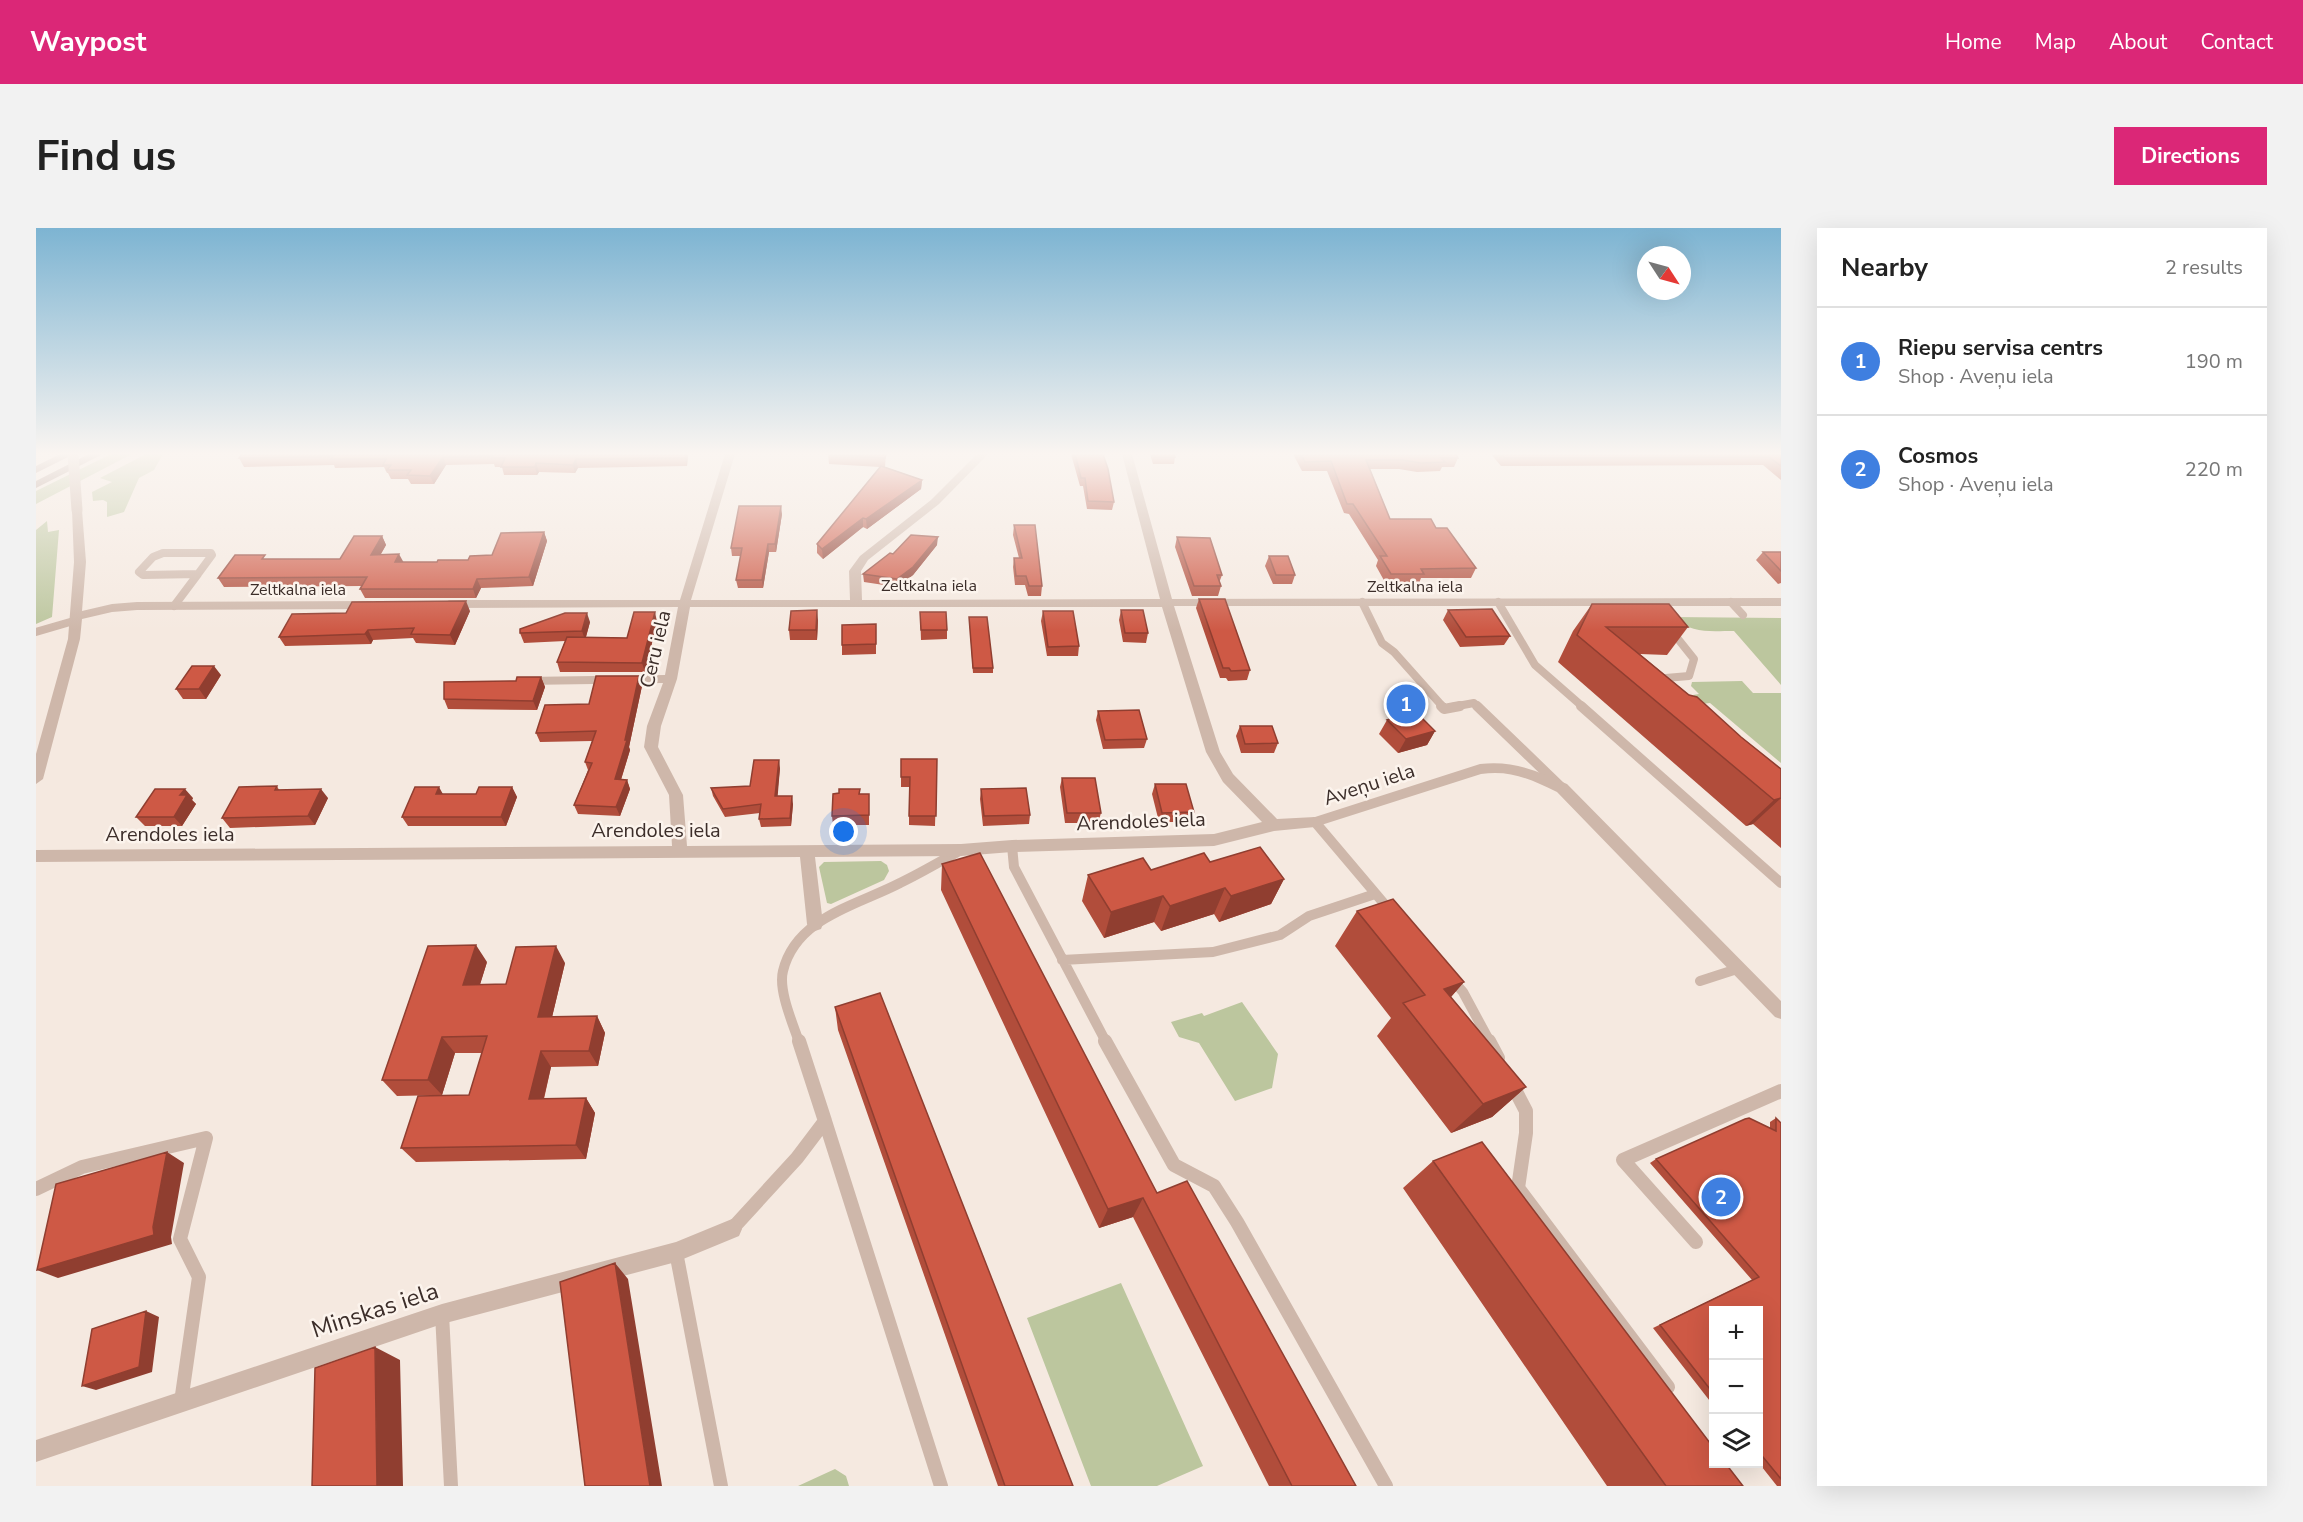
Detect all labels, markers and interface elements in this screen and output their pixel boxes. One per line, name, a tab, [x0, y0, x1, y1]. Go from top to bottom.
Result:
text: Waypost	[30, 23, 147, 61]
text: Home	[1945, 28, 2002, 56]
text: Map	[2035, 28, 2076, 56]
text: About	[2109, 28, 2167, 56]
text: Contact	[2200, 28, 2273, 56]
button: Directions	[2114, 127, 2267, 185]
text: Find us	[36, 128, 176, 185]
north arrow	[1637, 246, 1691, 300]
text: Nearby	[1841, 250, 1928, 285]
text: 2 results	[2165, 254, 2243, 281]
text: Riepu servisa centrs	[1898, 333, 2103, 363]
text: 1	[1855, 348, 1867, 375]
text: 190 m	[2185, 348, 2243, 375]
text: Shop · Aveņu iela	[1898, 363, 2054, 390]
text: Cosmos	[1898, 441, 1978, 471]
text: 2	[1855, 456, 1867, 483]
text: 220 m	[2185, 456, 2243, 483]
text: Shop · Aveņu iela	[1898, 471, 2054, 498]
street label: Zeltkalna iela	[881, 575, 977, 597]
street label: Zeltkalna iela	[1367, 576, 1463, 598]
street label: Zeltkalna iela	[250, 579, 346, 601]
street label: Ceru iela	[633, 608, 677, 691]
pin: 1	[1386, 682, 1426, 726]
street label: Aveņu iela	[1320, 757, 1418, 812]
street label: Arendoles iela	[1076, 806, 1206, 837]
street label: Arendoles iela	[591, 817, 721, 844]
your location	[829, 817, 858, 846]
street label: Arendoles iela	[105, 821, 235, 848]
pin: 2	[1702, 1174, 1740, 1220]
street label: Minskas iela	[307, 1274, 443, 1346]
map controls	[1709, 1306, 1763, 1468]
button: +	[1709, 1306, 1763, 1360]
button: −	[1709, 1360, 1763, 1414]
button: layers	[1709, 1414, 1763, 1468]

